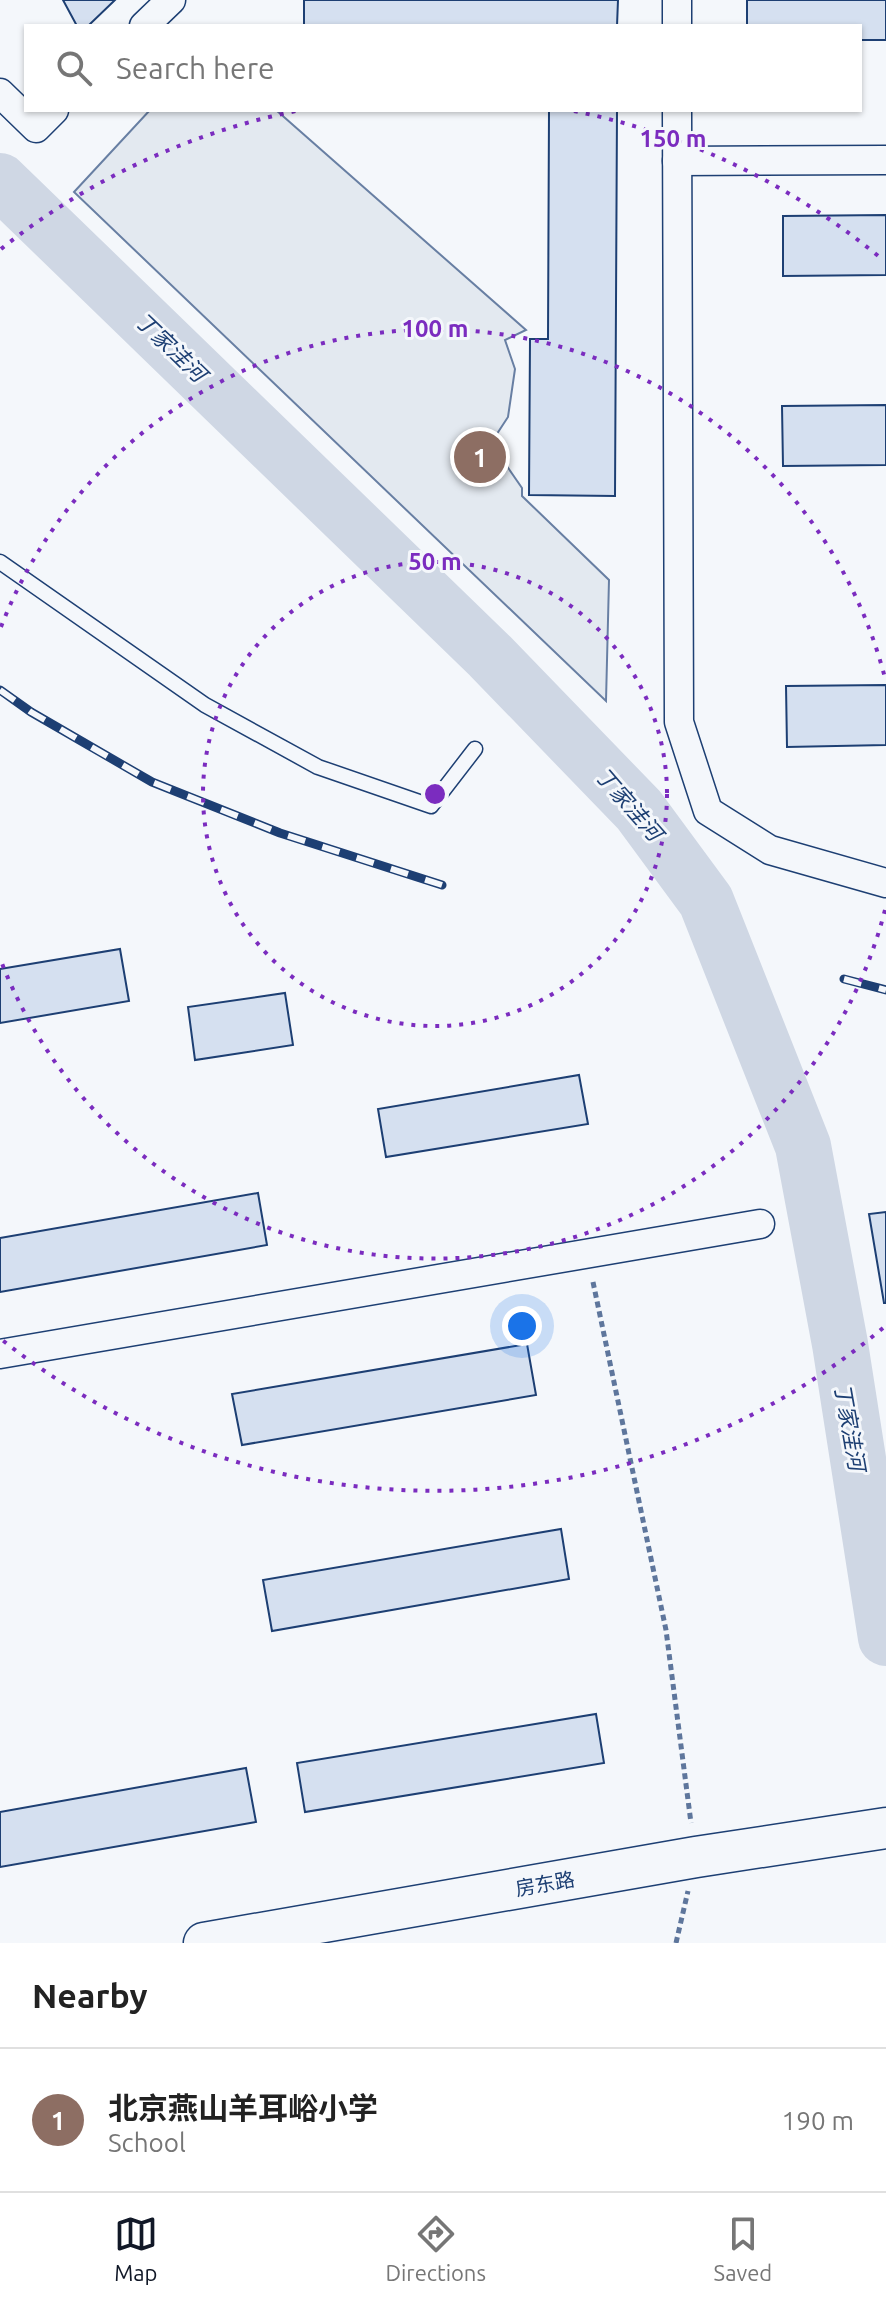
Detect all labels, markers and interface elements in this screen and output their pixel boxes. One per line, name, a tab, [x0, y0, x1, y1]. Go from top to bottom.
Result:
search box	[24, 24, 862, 112]
icon: search	[52, 46, 96, 90]
text: Search here	[116, 51, 275, 85]
text: 150 m	[640, 125, 706, 152]
water label: 丁家洼河	[131, 307, 215, 389]
text: 100 m	[402, 315, 468, 342]
pin: 1	[454, 427, 506, 487]
text: 50 m	[408, 548, 462, 575]
water label: 丁家洼河	[591, 762, 670, 848]
centre of rings	[421, 780, 449, 808]
your location	[502, 1306, 542, 1346]
water label: 丁家洼河	[831, 1381, 871, 1476]
street label: 房东路	[513, 1867, 576, 1900]
text: Nearby	[32, 1976, 147, 2014]
text: 北京燕山羊耳峪小学	[108, 2091, 378, 2125]
text: 1	[51, 2106, 65, 2135]
text: 190 m	[782, 2106, 854, 2135]
text: School	[108, 2128, 186, 2157]
tab: Map	[114, 2212, 158, 2285]
tab: Directions	[385, 2212, 486, 2285]
tab: Saved	[714, 2212, 772, 2285]

